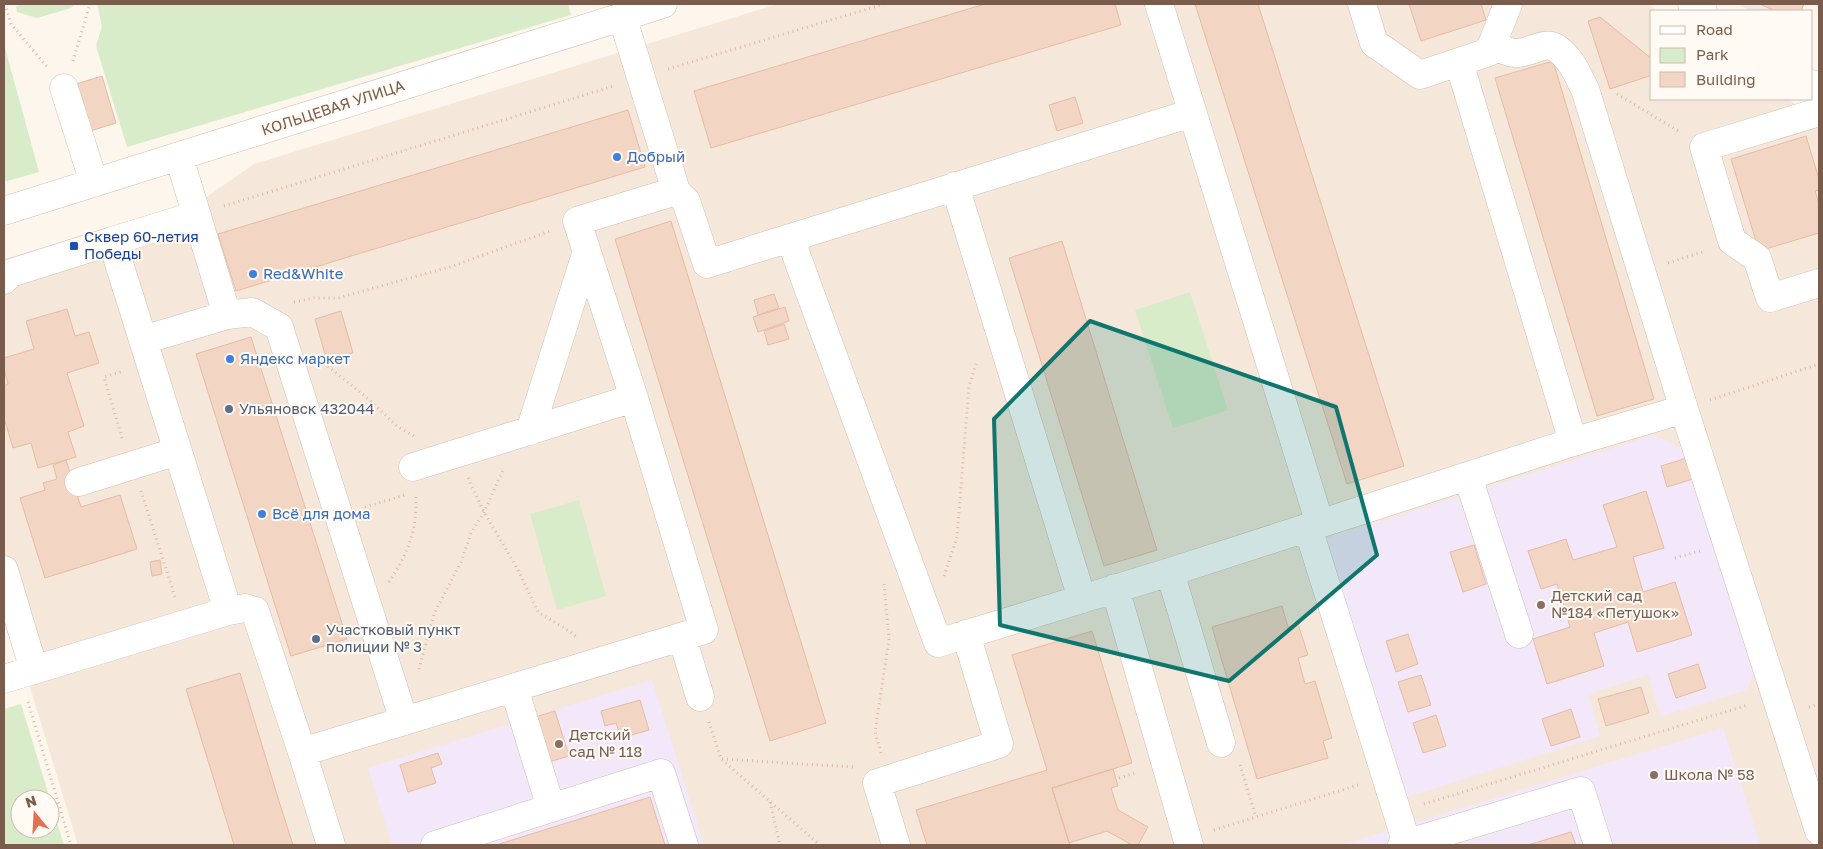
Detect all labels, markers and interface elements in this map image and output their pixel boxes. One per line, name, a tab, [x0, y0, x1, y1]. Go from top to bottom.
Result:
legend	[1650, 10, 1813, 100]
text: Road	[1696, 20, 1733, 38]
text: Park	[1696, 45, 1729, 63]
text: Building	[1696, 70, 1756, 88]
street label: КОЛЬЦЕВАЯ УЛИЦА	[259, 75, 407, 139]
place label: Добрый	[627, 147, 685, 165]
marker: Добрый	[611, 151, 623, 163]
place label: Сквер 60-летия Победы	[84, 227, 199, 262]
marker: Сквер 60-летия Победы	[68, 240, 80, 252]
place label: Red&White	[263, 264, 344, 282]
marker: Red&White	[247, 268, 259, 280]
place label: Яндекс маркет	[240, 349, 351, 367]
marker: Яндекс маркет	[224, 353, 236, 365]
place label: Ульяновск 432044	[239, 399, 374, 417]
marker: Ульяновск 432044	[223, 403, 235, 415]
place label: Всё для дома	[272, 504, 370, 522]
marker: Всё для дома	[256, 508, 268, 520]
place label: Детский сад №184 «Петушок»	[1551, 586, 1679, 621]
marker: Детский сад №184 «Петушок»	[1535, 599, 1547, 611]
place label: Участковый пункт полиции № 3	[326, 620, 461, 655]
marker: Участковый пункт полиции № 3	[310, 633, 322, 645]
place label: Детский сад № 118	[569, 725, 642, 760]
marker: Детский сад № 118	[553, 738, 565, 750]
place label: Школа № 58	[1664, 765, 1755, 783]
marker: Школа № 58	[1648, 769, 1660, 781]
north arrow	[10, 789, 60, 839]
text: N	[23, 791, 39, 811]

